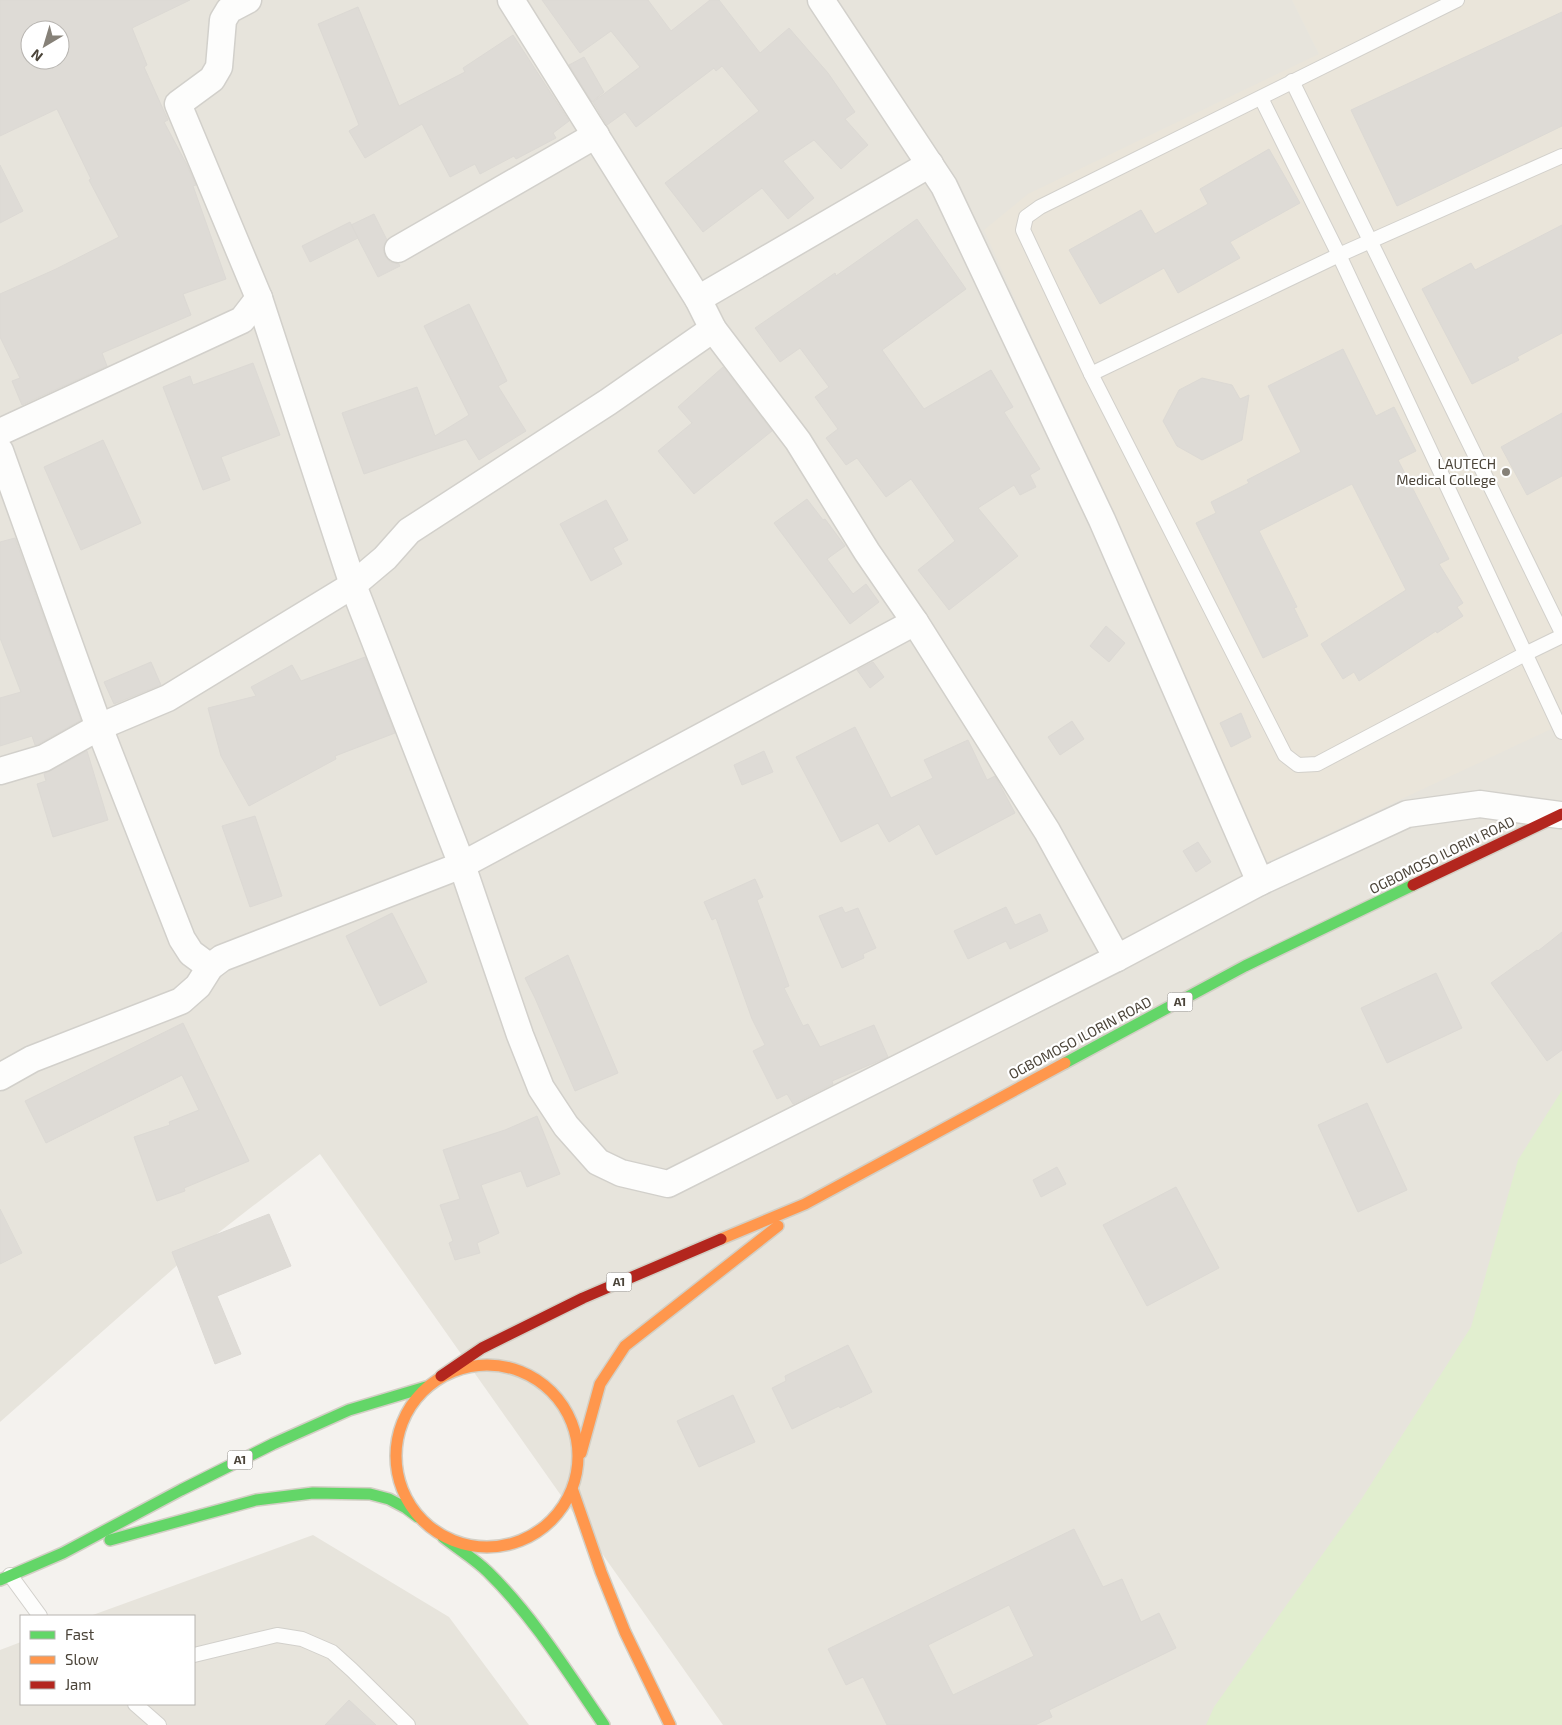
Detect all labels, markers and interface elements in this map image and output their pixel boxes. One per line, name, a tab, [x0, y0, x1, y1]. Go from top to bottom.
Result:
north arrow	[20, 20, 70, 70]
text: N	[27, 46, 46, 65]
place label: LAUTECH Medical College	[1396, 455, 1496, 488]
marker: LAUTECH Medical College	[1500, 466, 1512, 478]
street label: OGBOMOSO ILORIN ROAD	[1366, 812, 1517, 897]
road number: A1	[1168, 992, 1192, 1012]
street label: OGBOMOSO ILORIN ROAD	[1005, 993, 1154, 1082]
road number: A1	[606, 1272, 632, 1291]
road number: A1	[228, 1450, 252, 1470]
legend	[20, 1615, 195, 1705]
text: Fast	[65, 1625, 95, 1643]
text: Slow	[65, 1650, 99, 1668]
text: Jam	[65, 1675, 91, 1693]

